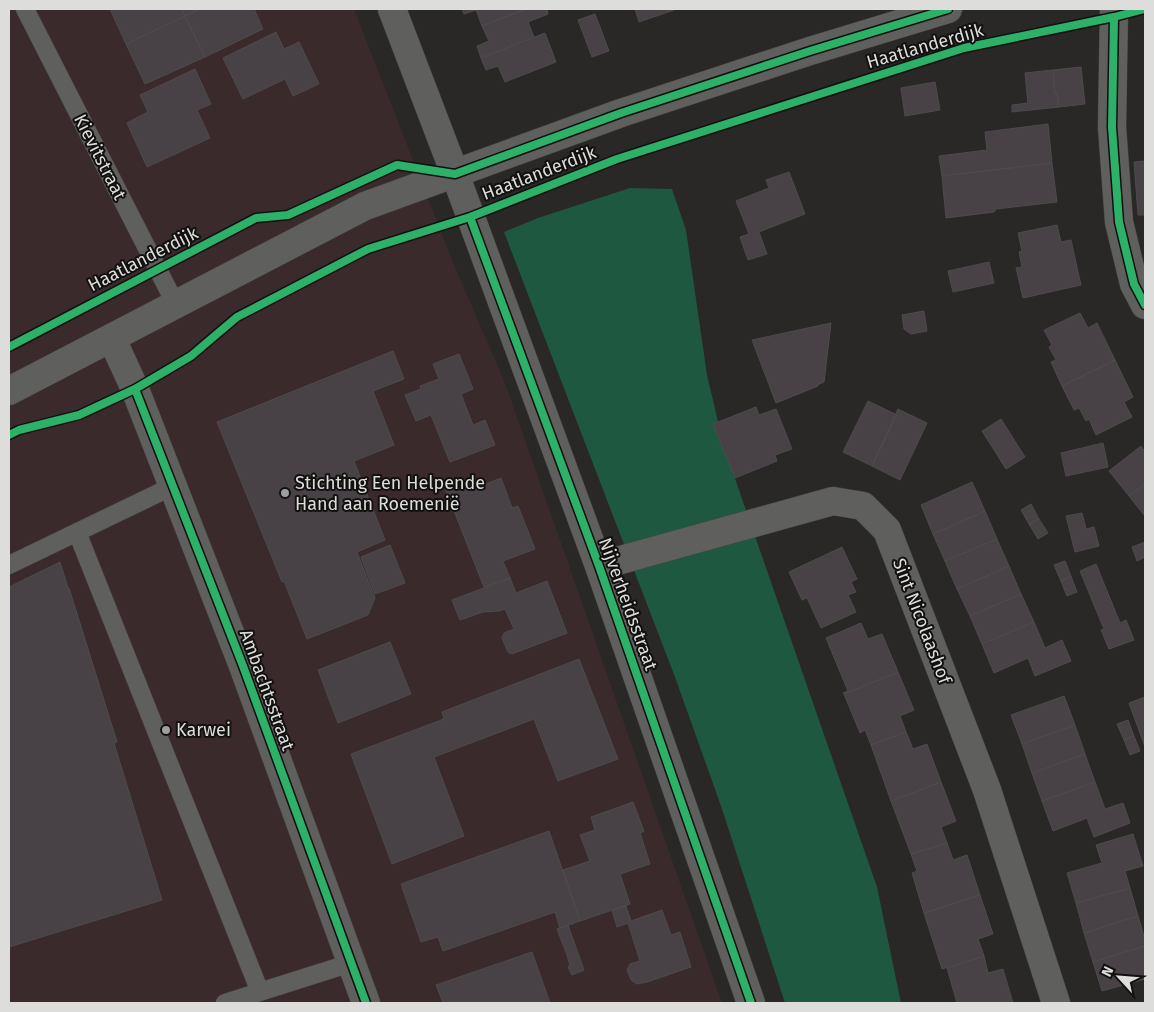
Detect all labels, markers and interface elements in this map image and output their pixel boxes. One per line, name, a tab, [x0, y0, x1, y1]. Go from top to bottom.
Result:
street label: Haatlanderdijk	[864, 19, 987, 73]
street label: Kievitstraat	[69, 111, 131, 204]
street label: Haatlanderdijk	[479, 141, 600, 205]
street label: Haatlanderdijk	[84, 221, 202, 296]
place label: Stichting Een Helpende Hand aan Roemenië	[295, 472, 485, 515]
marker: Stichting Een Helpende Hand aan Roemenië	[279, 487, 291, 499]
street label: Nijverheidsstraat	[594, 535, 662, 674]
street label: Sint Nicolaashof	[888, 555, 957, 689]
street label: Ambachtsstraat	[235, 627, 299, 754]
place label: Karwei	[176, 719, 231, 741]
marker: Karwei	[160, 724, 172, 736]
north arrow	[1094, 952, 1144, 1002]
text: N	[1098, 964, 1117, 979]

